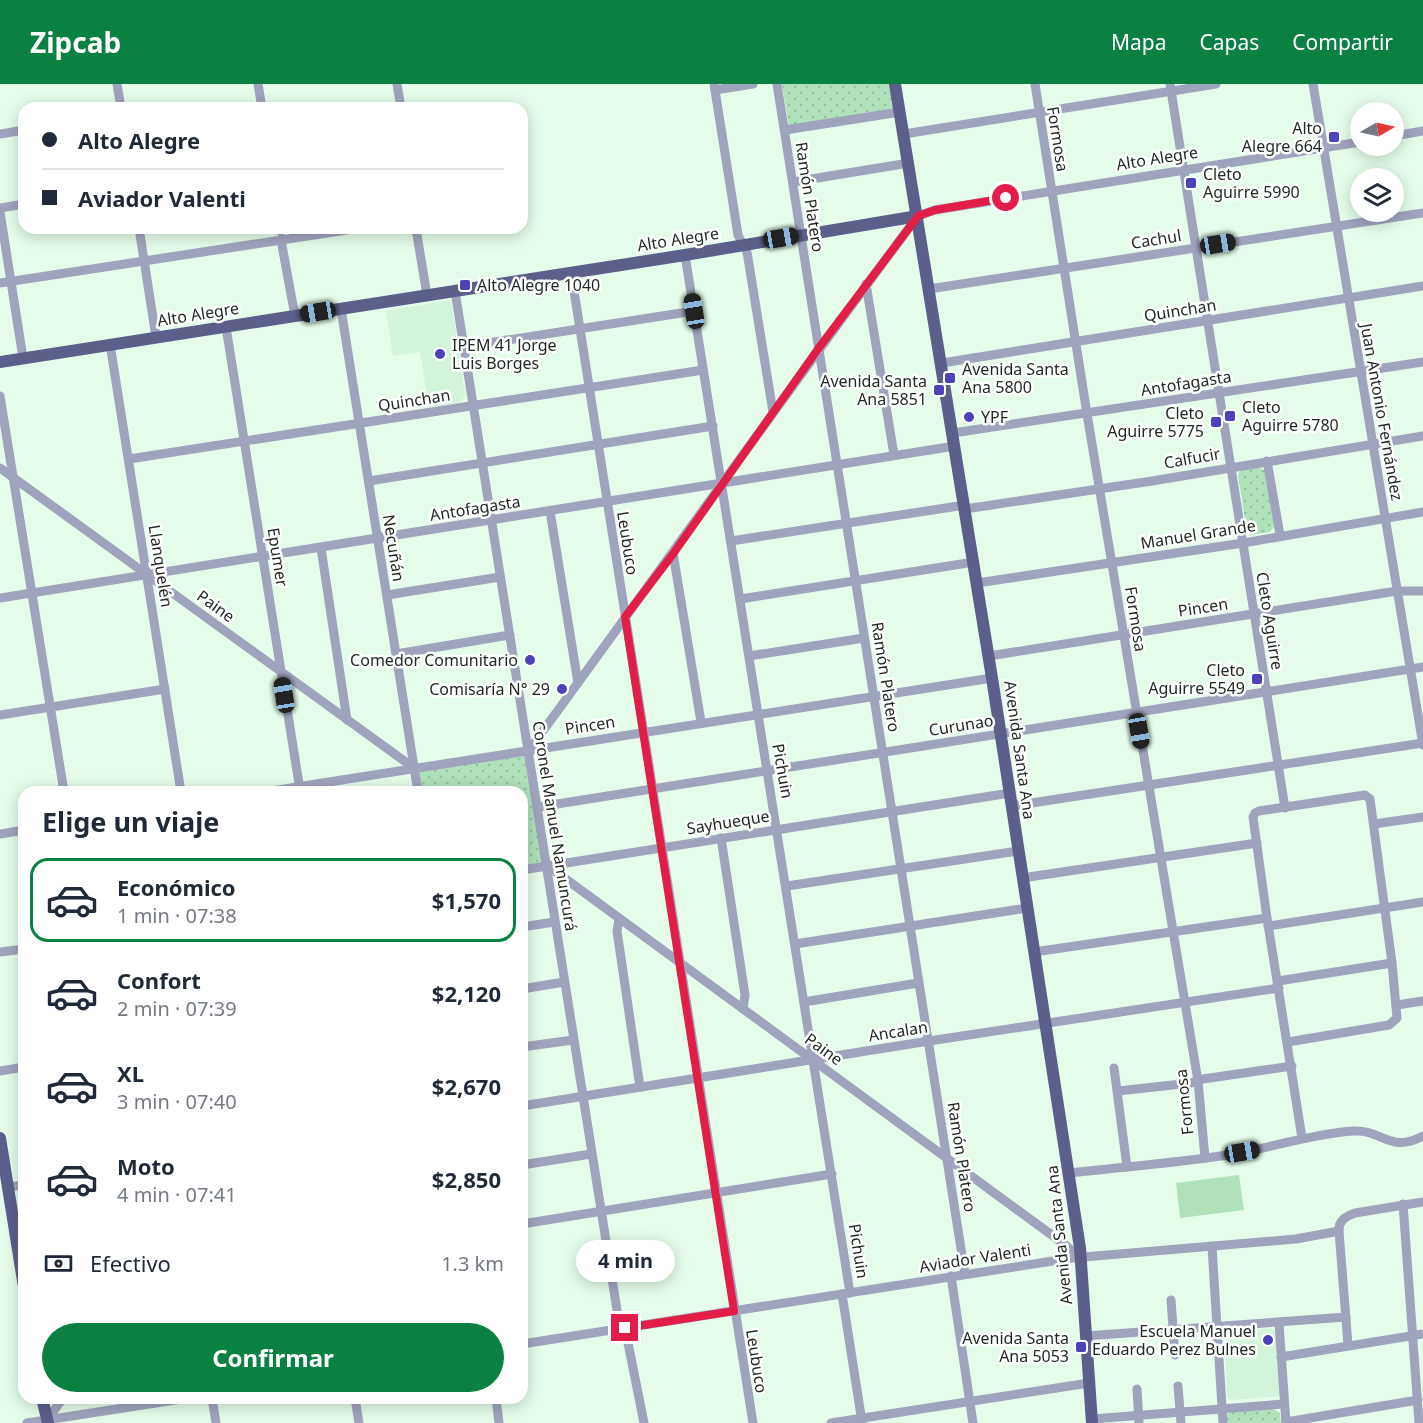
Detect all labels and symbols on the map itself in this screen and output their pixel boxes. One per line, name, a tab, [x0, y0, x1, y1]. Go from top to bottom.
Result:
north arrow	[1350, 102, 1404, 156]
street label: Formosa	[1042, 105, 1074, 173]
place label: Alto Alegre 664	[1242, 117, 1322, 157]
marker: Alto Alegre 664	[1327, 130, 1341, 144]
street label: Ramón Platero	[790, 140, 830, 254]
street label: Alto Alegre	[1115, 141, 1199, 175]
place label: Cleto Aguirre 5990	[1203, 163, 1300, 203]
marker: Cleto Aguirre 5990	[1184, 176, 1198, 190]
route start	[992, 184, 1019, 211]
street label: Alto Alegre	[636, 222, 720, 256]
street label: Cachul	[1129, 224, 1183, 254]
car	[762, 226, 800, 250]
car	[1199, 232, 1237, 256]
place label: Alto Alegre 1040	[477, 274, 600, 296]
marker: Alto Alegre 1040	[458, 278, 472, 292]
car	[682, 292, 706, 330]
street label: Quinchan	[1142, 293, 1218, 327]
street label: Alto Alegre	[156, 297, 240, 331]
car	[299, 300, 337, 324]
street label: Juan Antonio Fernández	[1355, 320, 1408, 502]
place label: IPEM 41 Jorge Luis Borges	[452, 334, 557, 374]
marker: IPEM 41 Jorge Luis Borges	[433, 347, 447, 361]
place label: Avenida Santa Ana 5800	[962, 358, 1069, 398]
street label: Antofagasta	[1139, 365, 1233, 401]
place label: Avenida Santa Ana 5851	[820, 370, 927, 410]
marker: Avenida Santa Ana 5800	[943, 371, 957, 385]
street label: Quinchan	[376, 383, 452, 417]
marker: Avenida Santa Ana 5851	[932, 383, 946, 397]
place label: Cleto Aguirre 5780	[1242, 396, 1339, 436]
place label: Cleto Aguirre 5775	[1107, 402, 1204, 442]
place label: YPF	[981, 406, 1008, 428]
marker: Cleto Aguirre 5780	[1223, 409, 1237, 423]
marker: YPF	[962, 410, 976, 424]
marker: Cleto Aguirre 5775	[1209, 415, 1223, 429]
street label: Calfucir	[1162, 442, 1222, 474]
street label: Antofagasta	[428, 490, 522, 526]
street label: Leubuco	[612, 509, 644, 577]
street label: Necuñán	[378, 513, 410, 583]
street label: Manuel Grande	[1139, 514, 1257, 554]
street label: Llanquelén	[144, 523, 178, 609]
street label: Epumer	[263, 526, 294, 588]
street label: Cleto Aguirre	[1251, 570, 1289, 672]
street label: Paine	[193, 585, 239, 627]
street label: Formosa	[1120, 585, 1152, 653]
street label: Pincen	[1176, 592, 1230, 622]
street label: Ramón Platero	[866, 620, 906, 734]
place label: Comedor Comunitario	[350, 649, 518, 671]
marker: Comedor Comunitario	[523, 653, 537, 667]
place label: Cleto Aguirre 5549	[1148, 659, 1245, 699]
marker: Cleto Aguirre 5549	[1250, 672, 1264, 686]
car	[272, 676, 296, 714]
place label: Comisaría N° 29	[429, 678, 550, 700]
street label: Avenida Santa Ana	[999, 679, 1041, 821]
marker: Comisaría N° 29	[555, 682, 569, 696]
street label: Curunao	[927, 709, 995, 741]
street label: Pincen	[563, 710, 617, 740]
car	[1127, 712, 1151, 750]
street label: Coronel Manuel Namuncurá	[528, 719, 582, 933]
street label: Pichuin	[767, 742, 799, 800]
street label: Sayhueque	[685, 805, 771, 839]
street label: Ancalan	[867, 1015, 929, 1047]
street label: Paine	[801, 1028, 847, 1070]
street label: Formosa	[1170, 1068, 1198, 1136]
street label: Ramón Platero	[942, 1100, 982, 1214]
car	[1223, 1140, 1261, 1164]
street label: Avenida Santa Ana	[1041, 1164, 1077, 1306]
street label: Pichuin	[844, 1222, 874, 1280]
street label: Aviador Valenti	[917, 1238, 1033, 1278]
callout: 4 min	[576, 1241, 674, 1283]
route end	[611, 1314, 638, 1341]
place label: Escuela Manuel Eduardo Perez Bulnes	[1092, 1320, 1256, 1360]
street label: Leubuco	[741, 1327, 773, 1395]
place label: Avenida Santa Ana 5053	[962, 1327, 1069, 1367]
marker: Escuela Manuel Eduardo Perez Bulnes	[1261, 1333, 1275, 1347]
marker: Avenida Santa Ana 5053	[1074, 1340, 1088, 1354]

